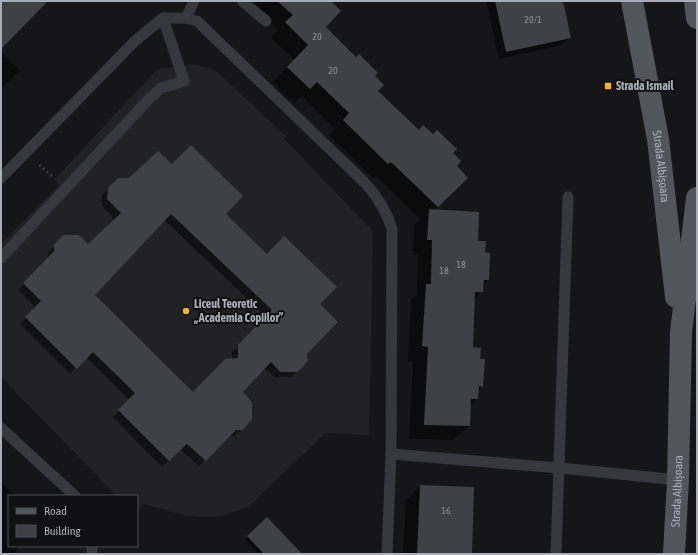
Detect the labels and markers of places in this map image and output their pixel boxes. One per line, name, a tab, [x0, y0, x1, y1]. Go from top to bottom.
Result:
place label: Strada Ismail	[616, 79, 675, 93]
marker: Strada Ismail	[603, 81, 613, 91]
place label: Liceul Teoretic „Academia Copiilor”	[193, 297, 284, 325]
marker: Liceul Teoretic „Academia Copiilor”	[181, 306, 191, 316]

